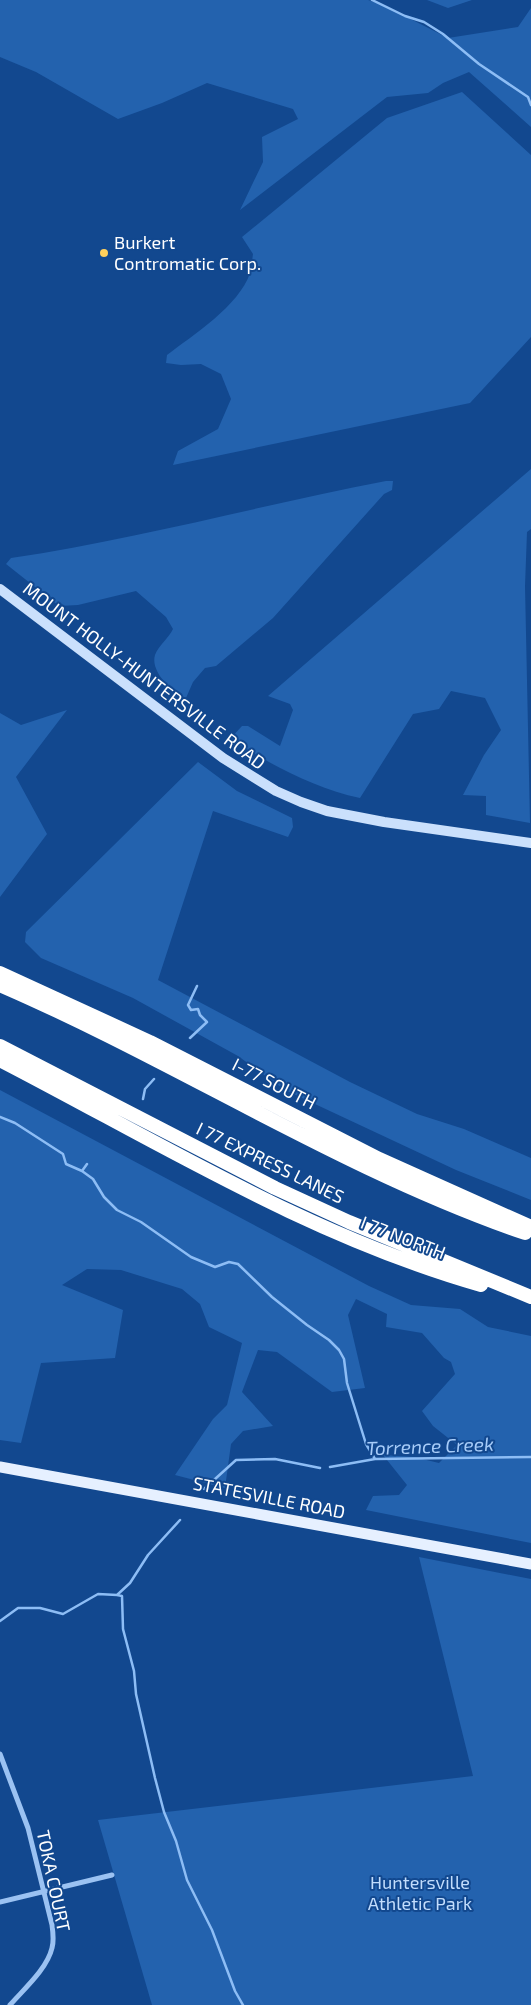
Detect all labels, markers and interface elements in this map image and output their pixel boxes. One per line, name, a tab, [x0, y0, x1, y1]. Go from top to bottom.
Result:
place label: Burkert Contromatic Corp.	[114, 231, 261, 274]
marker: Burkert Contromatic Corp.	[98, 247, 110, 259]
street label: MOUNT HOLLY-HUNTERSVILLE ROAD	[19, 577, 270, 774]
street label: I-77 SOUTH	[229, 1053, 320, 1114]
street label: I 77 EXPRESS LANES	[193, 1117, 348, 1207]
street label: I 77 NORTH	[358, 1211, 449, 1263]
water label: Torrence Creek	[366, 1432, 494, 1459]
street label: STATESVILLE ROAD	[191, 1471, 347, 1523]
street label: TOKA COURT	[32, 1828, 76, 1934]
park label: Huntersville Athletic Park	[368, 1871, 472, 1914]

